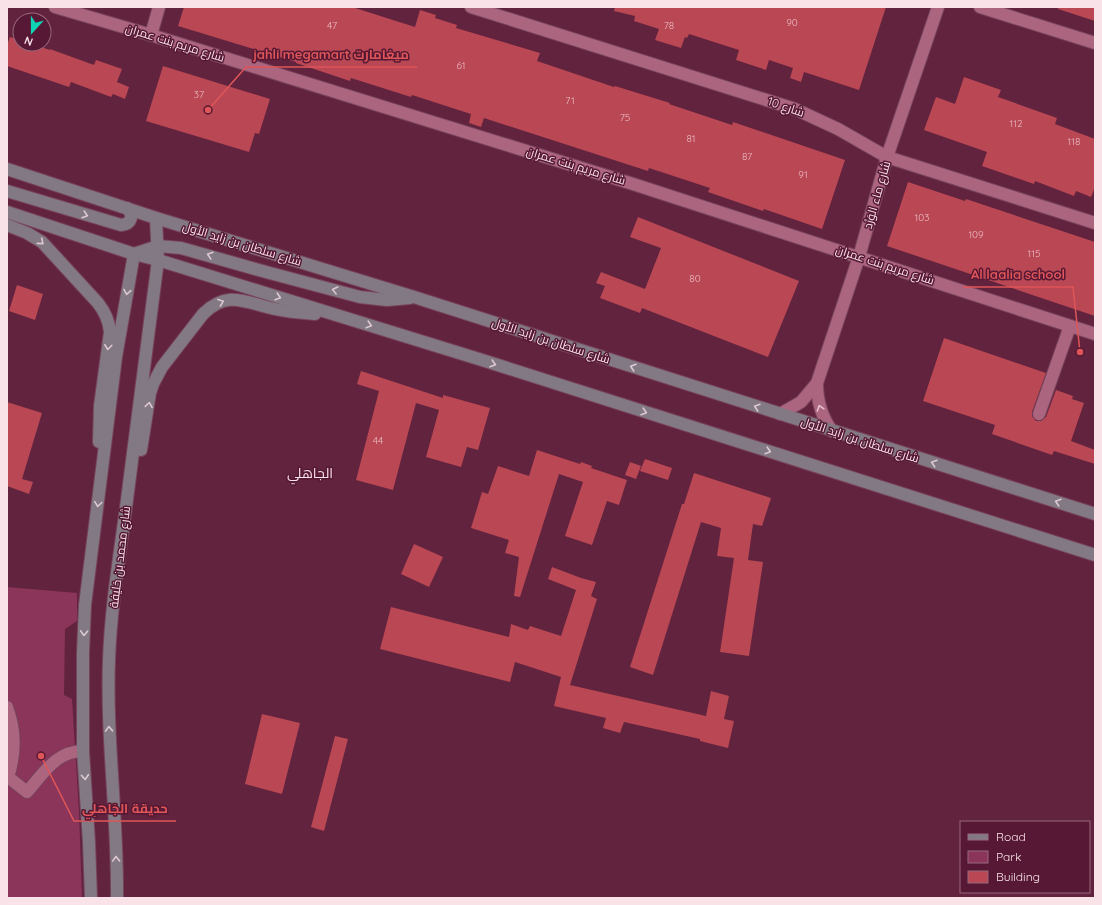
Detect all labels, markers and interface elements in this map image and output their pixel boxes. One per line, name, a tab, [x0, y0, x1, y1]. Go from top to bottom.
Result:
north arrow	[12, 12, 52, 52]
house number: 90	[786, 16, 798, 29]
house number: 47	[327, 19, 337, 32]
house number: 78	[664, 19, 674, 32]
street label: شارع مريم بنت عمران	[123, 20, 227, 66]
text: N	[22, 33, 35, 49]
callout: jahli megamart ميغامارت	[246, 42, 417, 67]
text: jahli megamart ميغامارت	[252, 46, 409, 62]
house number: 61	[456, 59, 466, 72]
house number: 37	[194, 88, 204, 101]
street label: شارع 10	[765, 93, 807, 121]
house number: 71	[565, 94, 575, 107]
house number: 75	[620, 111, 630, 124]
house number: 112	[1010, 117, 1023, 130]
house number: 81	[686, 132, 696, 145]
house number: 118	[1068, 135, 1080, 148]
street label: شارع مريم بنت عمران	[524, 143, 628, 189]
house number: 87	[742, 150, 752, 163]
street label: شارع ماء الوَرْد	[860, 159, 894, 231]
house number: 91	[798, 168, 808, 181]
one-way arrow	[81, 210, 88, 219]
house number: 103	[915, 211, 929, 224]
street label: شارع سلطان بن زايد الأول	[181, 218, 303, 270]
house number: 109	[968, 228, 984, 241]
one-way arrow	[37, 238, 44, 245]
street label: شارع مريم بنت عمران	[834, 241, 937, 289]
house number: 115	[1028, 247, 1040, 260]
one-way arrow	[206, 251, 213, 260]
callout: Al laalia school	[963, 262, 1073, 287]
text: Al laalia school	[971, 266, 1065, 282]
house number: 80	[689, 272, 701, 285]
one-way arrow	[331, 287, 338, 295]
one-way arrow	[123, 289, 132, 295]
one-way arrow	[275, 292, 282, 301]
one-way arrow	[218, 298, 225, 306]
street label: شارع سلطان بن زايد الأول	[490, 314, 612, 368]
one-way arrow	[365, 320, 372, 329]
one-way arrow	[104, 344, 113, 350]
one-way arrow	[490, 359, 497, 368]
one-way arrow	[629, 363, 636, 372]
one-way arrow	[144, 402, 153, 408]
one-way arrow	[753, 403, 760, 412]
one-way arrow	[816, 405, 825, 412]
one-way arrow	[640, 407, 647, 416]
street label: شارع سلطان بن زايد الأول	[799, 413, 921, 467]
house number: 44	[373, 434, 383, 447]
one-way arrow	[764, 446, 771, 455]
one-way arrow	[931, 459, 938, 468]
district label: الجاهلي	[287, 464, 333, 485]
one-way arrow	[1054, 498, 1061, 507]
one-way arrow	[94, 501, 103, 507]
street label: شارع محمد بن خليفة	[106, 505, 134, 609]
one-way arrow	[79, 630, 88, 636]
one-way arrow	[105, 726, 114, 732]
one-way arrow	[81, 774, 90, 780]
callout: حديقة الجَاهلِي	[74, 796, 176, 821]
text: حديقة الجَاهلِي	[82, 800, 168, 820]
legend	[960, 821, 1090, 893]
text: Road	[996, 829, 1026, 844]
text: Park	[996, 849, 1021, 864]
one-way arrow	[112, 856, 121, 862]
text: Building	[996, 869, 1040, 884]

